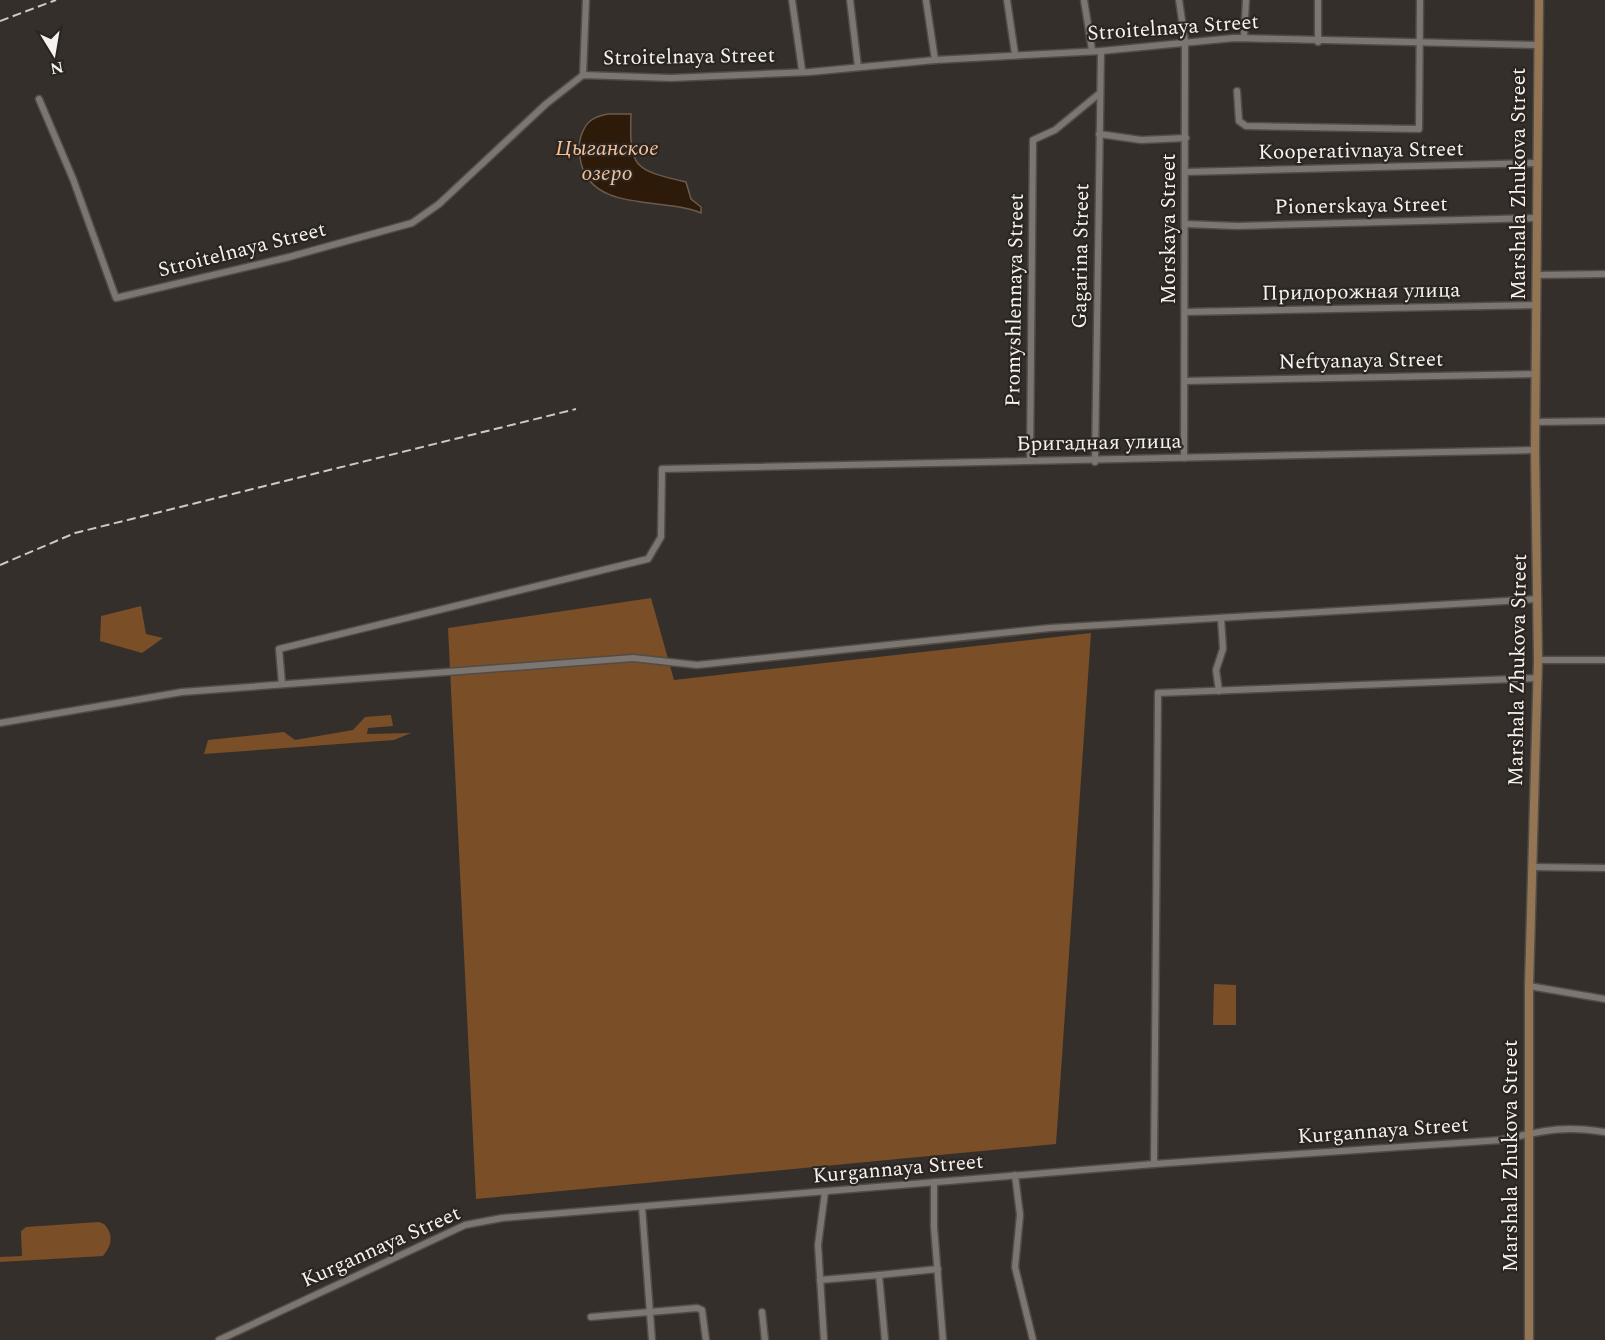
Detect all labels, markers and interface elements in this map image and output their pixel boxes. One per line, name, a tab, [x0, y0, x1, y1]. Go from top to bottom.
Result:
street label: Stroitelnaya Street	[1086, 6, 1260, 50]
north arrow	[24, 24, 84, 84]
street label: Stroitelnaya Street	[603, 40, 775, 74]
text: N	[48, 55, 65, 81]
street label: Marshala Zhukova Street	[1503, 68, 1535, 300]
water label: Цыганское озеро	[555, 132, 659, 190]
street label: Kooperativnaya Street	[1258, 133, 1464, 169]
street label: Morskaya Street	[1153, 153, 1185, 305]
street label: Gagarina Street	[1064, 183, 1098, 329]
street label: Pionerskaya Street	[1274, 188, 1448, 224]
street label: Promyshlennaya Street	[997, 193, 1033, 407]
street label: Stroitelnaya Street	[155, 214, 329, 286]
street label: Придорожная улица	[1261, 274, 1461, 310]
street label: Neftyanaya Street	[1278, 344, 1444, 378]
street label: Бригадная улица	[1016, 426, 1183, 460]
street label: Marshala Zhukova Street	[1500, 553, 1536, 787]
street label: Marshala Zhukova Street	[1495, 1040, 1527, 1272]
street label: Kurgannaya Street	[1296, 1109, 1470, 1153]
street label: Kurgannaya Street	[811, 1146, 985, 1192]
street label: Kurgannaya Street	[296, 1198, 466, 1296]

